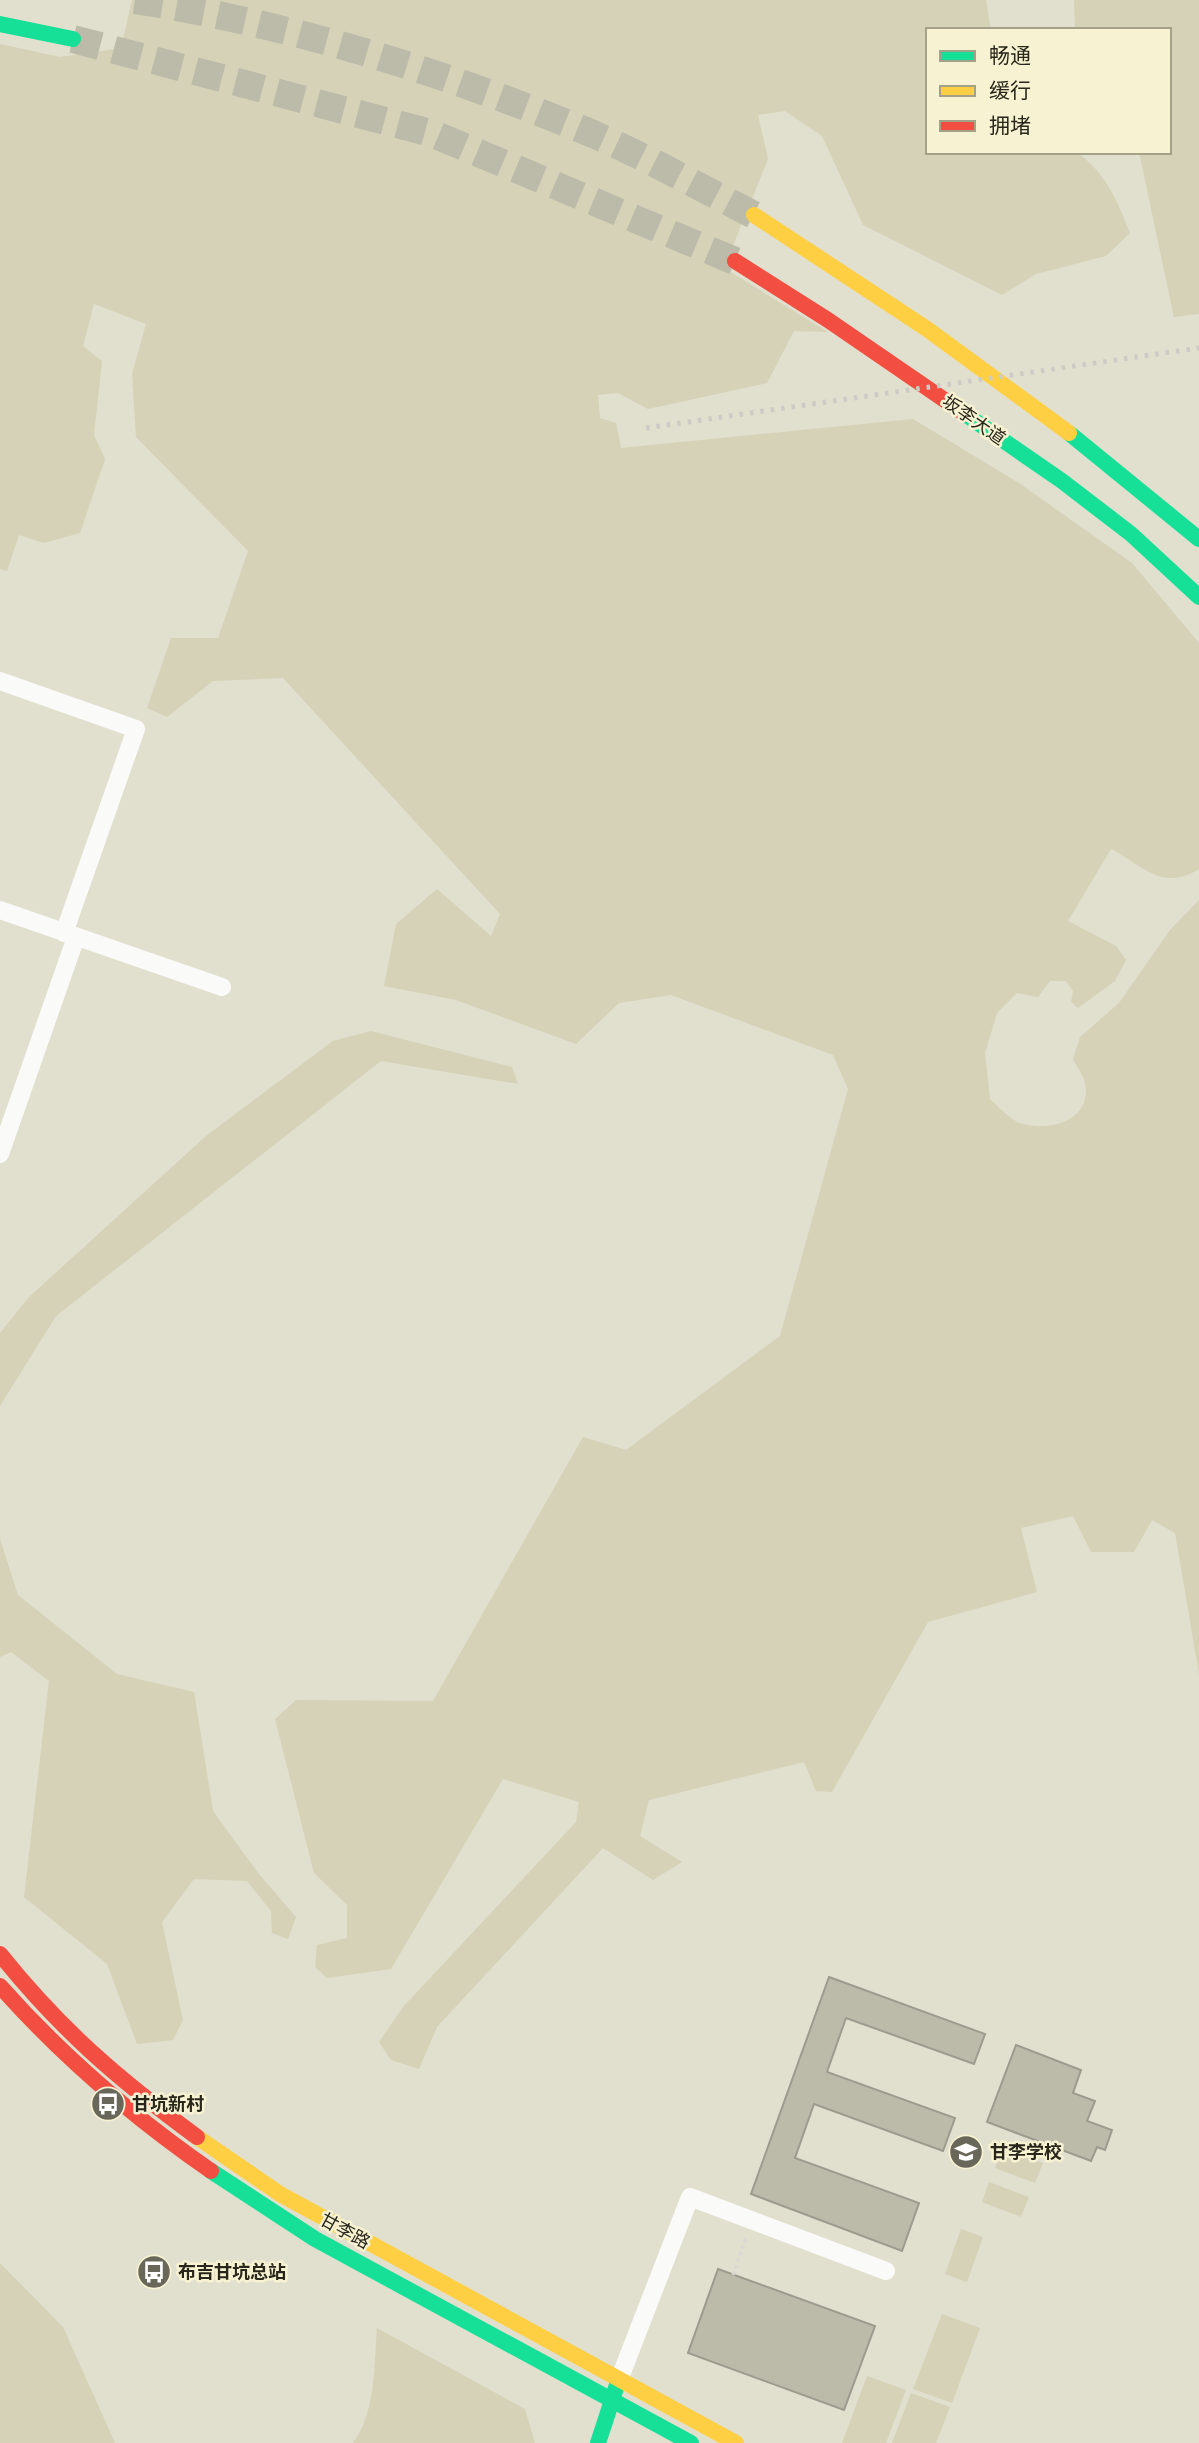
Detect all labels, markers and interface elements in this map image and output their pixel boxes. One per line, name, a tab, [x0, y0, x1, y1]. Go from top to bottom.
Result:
legend	[926, 28, 1171, 154]
text: 畅通	[989, 41, 1031, 69]
text: 缓行	[989, 76, 1031, 104]
text: 拥堵	[989, 111, 1031, 139]
street label: 坂李大道	[938, 389, 1011, 450]
bus stop icon: 甘坑新村	[89, 2085, 127, 2123]
place label: 甘坑新村	[132, 2091, 204, 2115]
school or university icon: 甘李学校	[947, 2133, 985, 2171]
place label: 甘李学校	[990, 2139, 1062, 2163]
street label: 甘李路	[316, 2207, 375, 2254]
bus stop icon: 布吉甘坑总站	[135, 2253, 173, 2291]
place label: 布吉甘坑总站	[178, 2259, 286, 2283]

